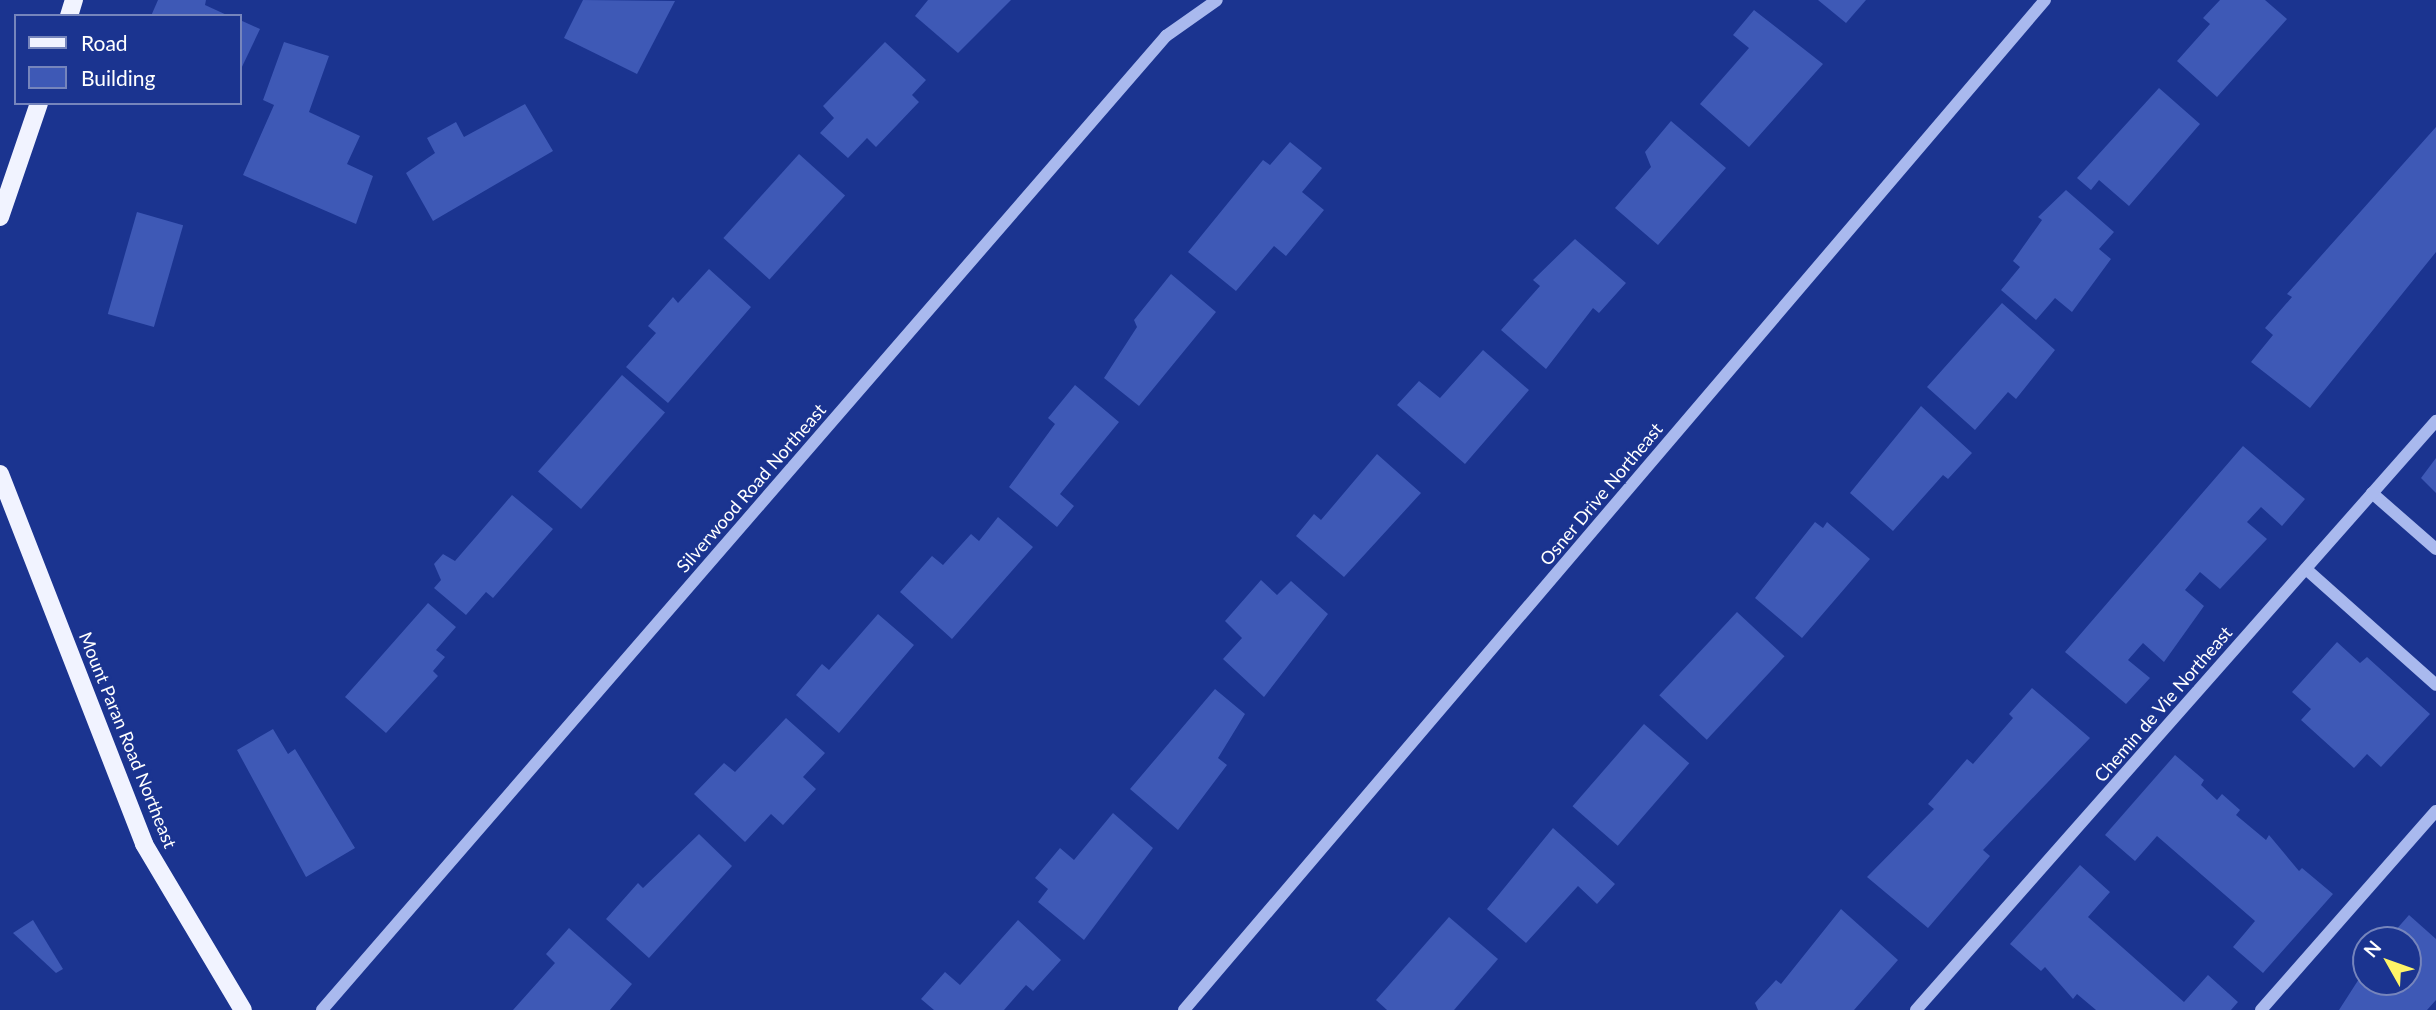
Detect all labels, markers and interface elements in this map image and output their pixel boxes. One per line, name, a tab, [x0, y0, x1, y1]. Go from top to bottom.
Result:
legend	[14, 14, 242, 105]
text: Road	[81, 30, 128, 55]
text: Building	[81, 65, 156, 90]
street label: Silverwood Road Northeast	[672, 399, 830, 577]
street label: Osner Drive Northeast	[1535, 418, 1667, 570]
street label: Chemin de Vie Northeast	[2089, 622, 2237, 786]
street label: Mount Paran Road Northeast	[75, 629, 181, 851]
north arrow	[2352, 926, 2422, 996]
text: N	[2359, 935, 2386, 961]

